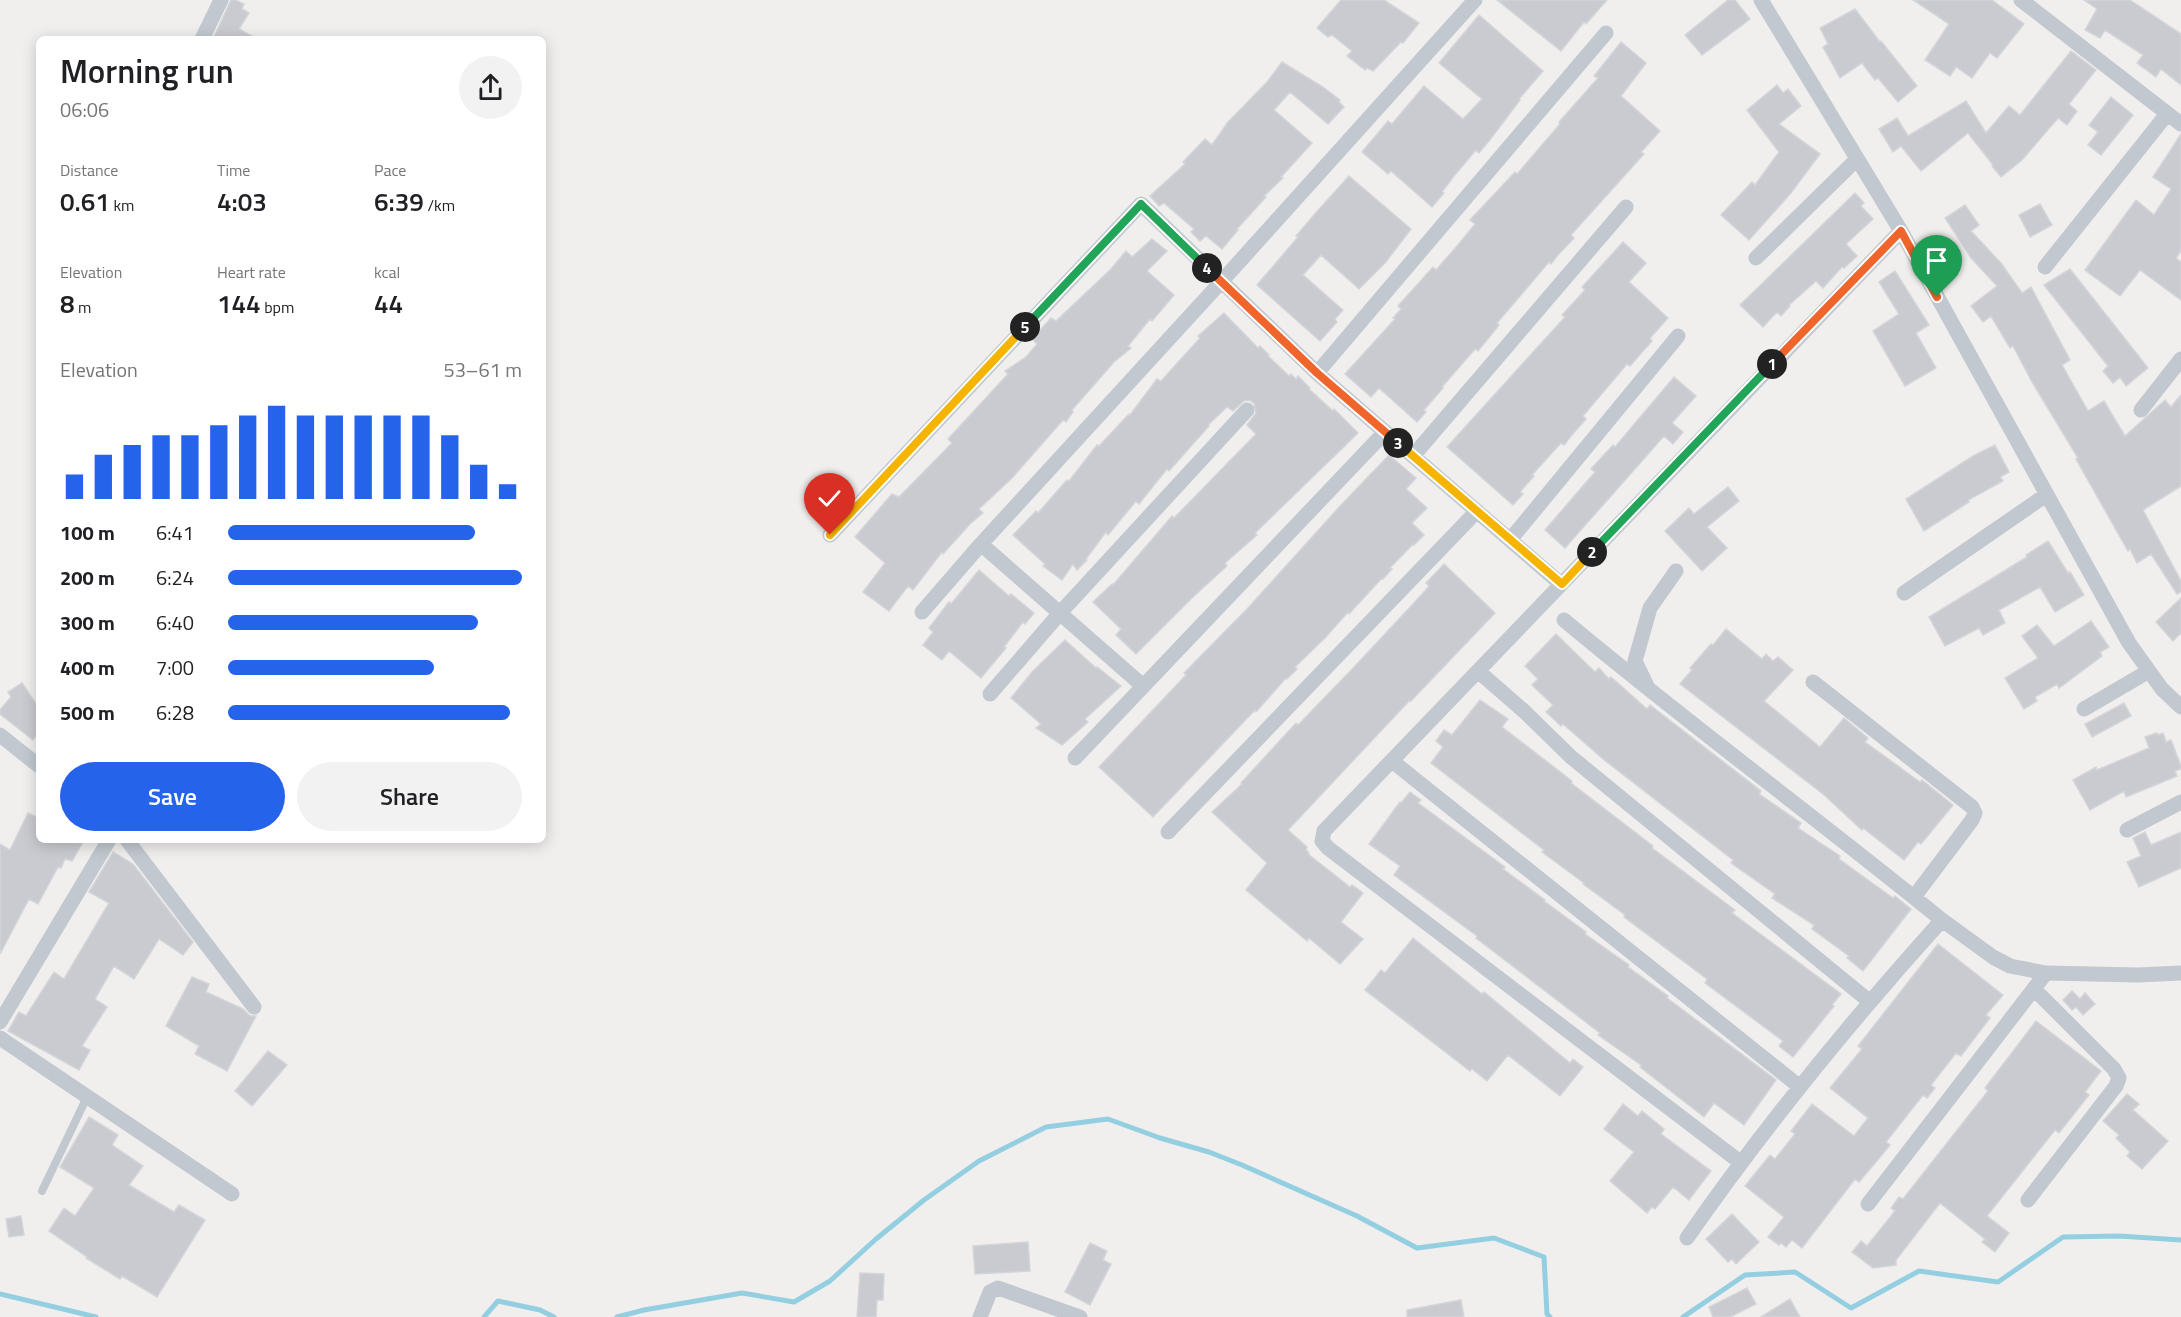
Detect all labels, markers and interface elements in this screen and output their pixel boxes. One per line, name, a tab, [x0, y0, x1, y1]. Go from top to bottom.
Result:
text: Morning run	[60, 46, 234, 96]
button: share	[459, 56, 522, 119]
text: 06:06	[60, 94, 109, 125]
text: Distance	[60, 158, 118, 182]
text: Time	[217, 158, 250, 182]
text: Pace	[374, 158, 406, 182]
text: 0.61	[60, 182, 110, 221]
text: 4:03	[217, 182, 267, 221]
text: 6:39	[374, 182, 424, 221]
text: km	[110, 193, 134, 217]
text: /km	[424, 193, 455, 217]
pin	[1911, 235, 1962, 297]
icon: arrive	[1920, 244, 1953, 277]
pin: 4	[1192, 253, 1222, 283]
text: 4	[1203, 256, 1211, 280]
text: Elevation	[60, 260, 122, 284]
text: Heart rate	[217, 260, 286, 284]
text: kcal	[374, 260, 400, 284]
text: 8	[60, 284, 75, 323]
text: 144	[217, 284, 261, 323]
text: 44	[374, 284, 403, 323]
text: m	[75, 295, 91, 319]
text: bpm	[261, 295, 294, 319]
pin: 5	[1010, 312, 1040, 342]
text: 5	[1021, 315, 1029, 339]
pin: 1	[1757, 349, 1787, 379]
text: 1	[1768, 352, 1776, 376]
text: Elevation	[60, 354, 138, 385]
text: 53–61 m	[443, 354, 522, 385]
pin: 3	[1383, 428, 1413, 458]
text: 3	[1394, 431, 1402, 455]
pin	[804, 473, 855, 535]
icon: check	[813, 482, 846, 515]
text: 100 m	[60, 517, 115, 548]
text: 6:41	[156, 517, 194, 548]
pin: 2	[1577, 537, 1607, 567]
text: 2	[1588, 540, 1596, 564]
text: 200 m	[60, 562, 115, 593]
text: 6:24	[156, 562, 194, 593]
text: 300 m	[60, 607, 115, 638]
text: 6:40	[156, 607, 194, 638]
text: 400 m	[60, 652, 115, 683]
text: 7:00	[156, 652, 194, 683]
text: 500 m	[60, 697, 115, 728]
text: 6:28	[156, 697, 194, 728]
button: Save	[60, 762, 285, 831]
button: Share	[297, 762, 522, 831]

